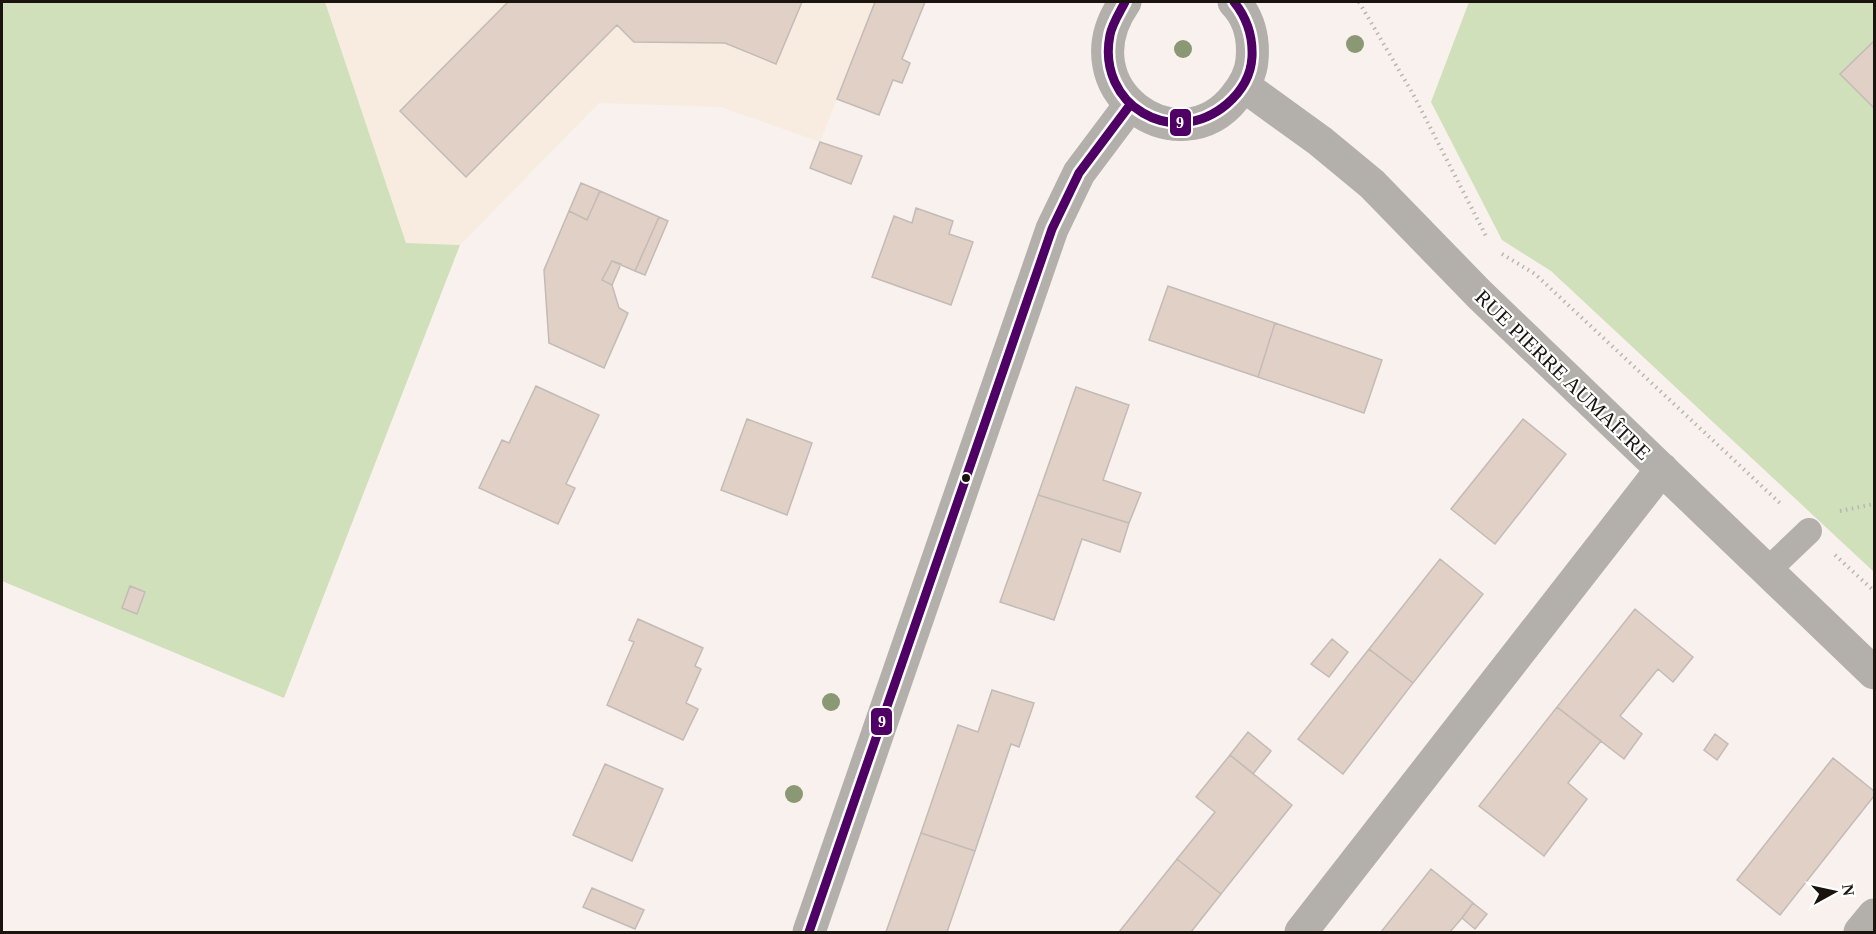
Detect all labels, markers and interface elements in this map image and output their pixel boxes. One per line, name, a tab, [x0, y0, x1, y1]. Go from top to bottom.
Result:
line badge: 9	[1169, 108, 1192, 137]
text: 9	[1176, 114, 1184, 131]
street label: RUE PIERRE AUMAÎTRE	[1470, 285, 1656, 465]
unlabelled marker	[960, 472, 972, 484]
line badge: 9	[870, 707, 893, 736]
text: 9	[878, 713, 886, 730]
north arrow	[1804, 862, 1864, 922]
text: N	[1839, 883, 1858, 897]

